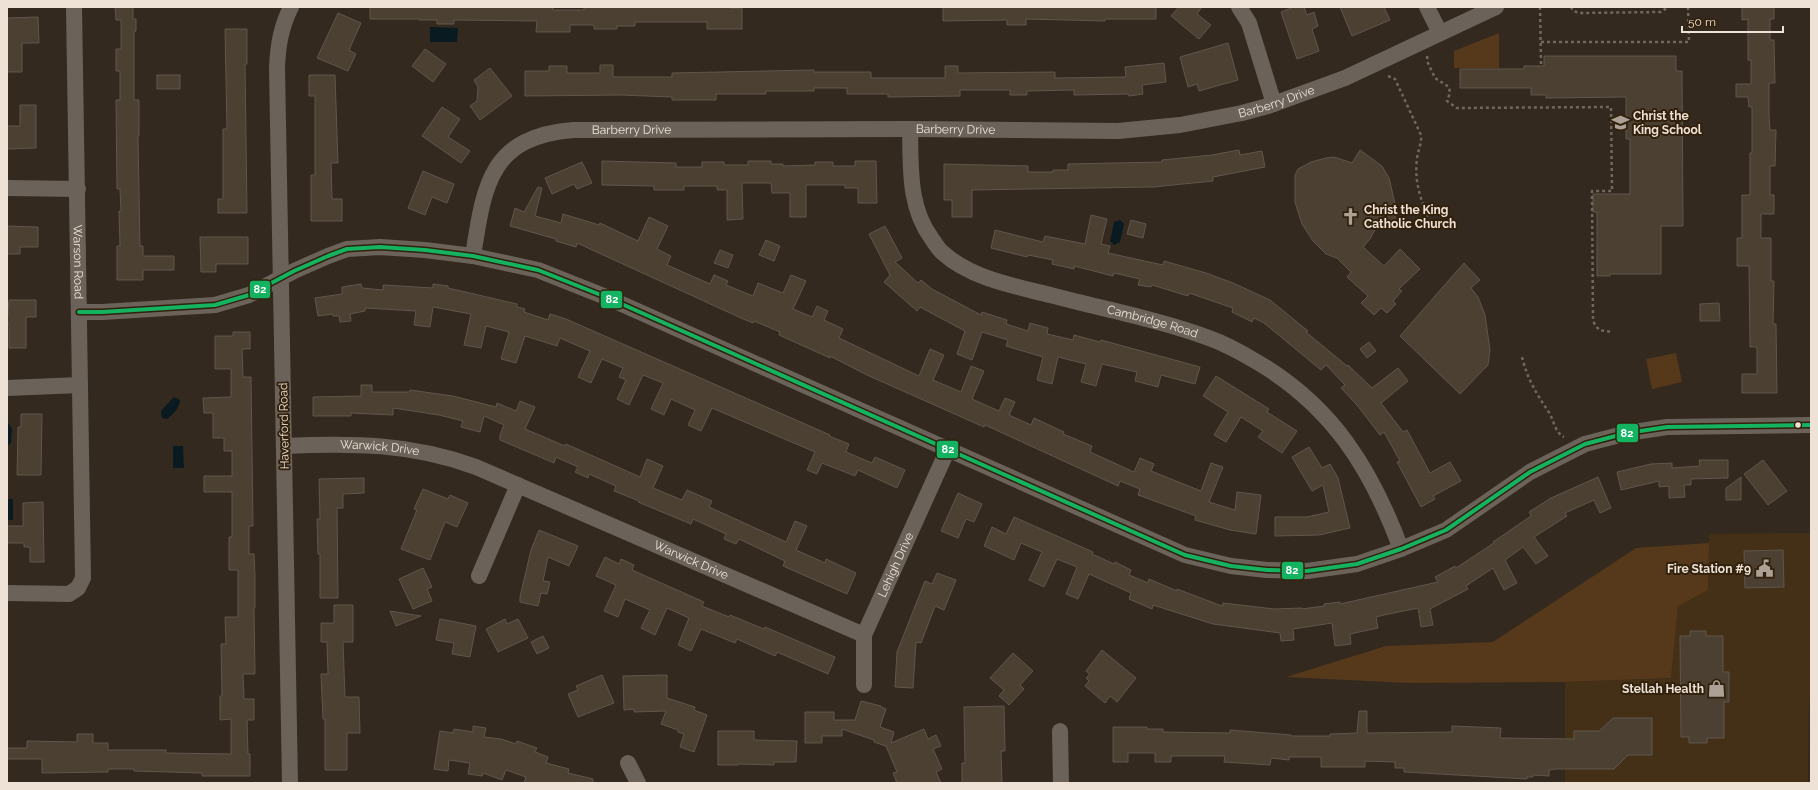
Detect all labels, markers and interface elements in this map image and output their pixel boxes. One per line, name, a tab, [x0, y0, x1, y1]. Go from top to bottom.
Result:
scale bar	[1682, 8, 1783, 34]
text: 50 m	[1688, 15, 1716, 29]
street label: Barberry Drive	[1237, 83, 1316, 121]
place label: Christ the King School	[1633, 109, 1702, 137]
school or university icon: Christ the King School	[1610, 113, 1630, 133]
street label: Barberry Drive	[916, 122, 995, 137]
street label: Barberry Drive	[592, 123, 671, 137]
place label: Christ the King Catholic Church	[1364, 203, 1456, 231]
church icon: Christ the King Catholic Church	[1341, 207, 1361, 227]
street label: Warson Road	[70, 225, 86, 299]
line badge: 82	[249, 280, 271, 299]
text: 82	[254, 283, 266, 296]
line badge: 82	[600, 290, 623, 309]
text: 82	[606, 293, 618, 306]
street label: Cambridge Road	[1105, 302, 1200, 341]
street label: Haverford Road	[276, 382, 292, 470]
unlabelled marker	[1793, 420, 1803, 430]
line badge: 82	[1616, 423, 1639, 443]
text: 82	[1621, 427, 1633, 440]
street label: Warwick Drive	[340, 438, 421, 458]
line badge: 82	[936, 440, 959, 459]
text: 82	[942, 443, 954, 456]
street label: Lehigh Drive	[875, 530, 916, 599]
street label: Warwick Drive	[652, 538, 731, 582]
public building icon: Fire Station #9	[1754, 559, 1774, 579]
line badge: 82	[1281, 561, 1304, 580]
place label: Fire Station #9	[1667, 562, 1751, 576]
text: 82	[1286, 564, 1298, 577]
shop icon: Stellah Health	[1707, 679, 1727, 699]
place label: Stellah Health	[1622, 682, 1704, 696]

